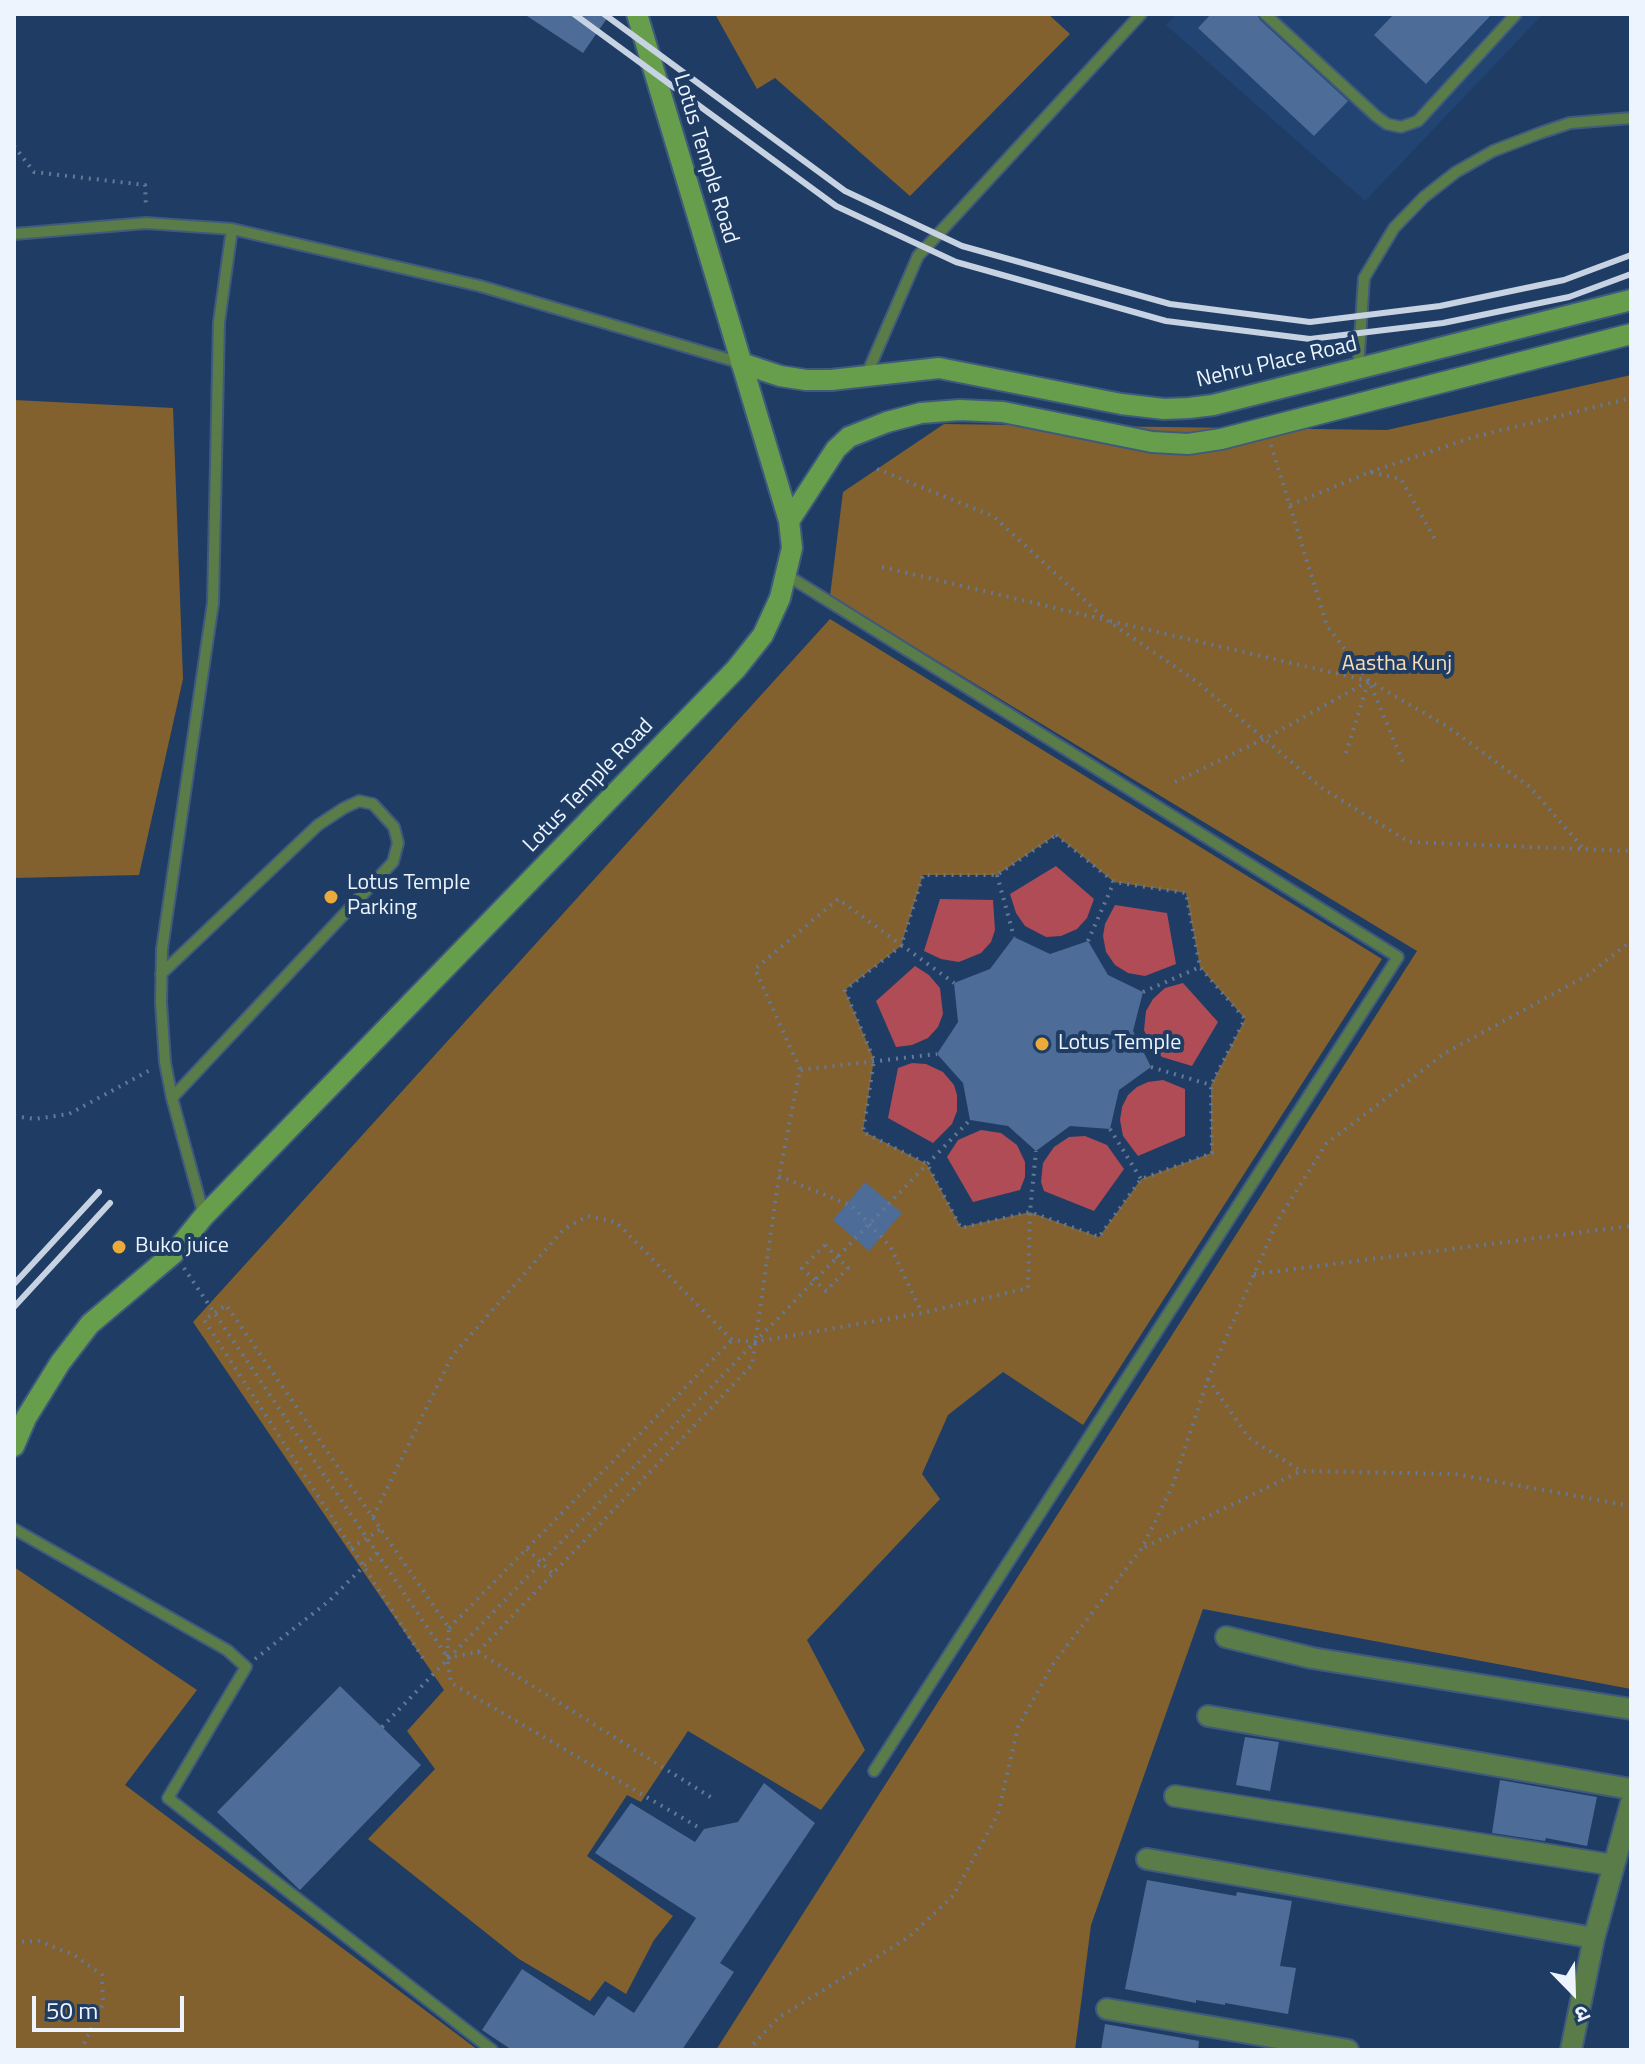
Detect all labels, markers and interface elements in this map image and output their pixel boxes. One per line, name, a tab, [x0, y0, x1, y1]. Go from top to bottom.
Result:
street label: Lotus Temple Road	[667, 71, 743, 247]
street label: Nehru Place Road	[1194, 332, 1360, 394]
park label: Aastha Kunj	[1342, 652, 1452, 678]
street label: Lotus Temple Road	[518, 714, 660, 858]
place label: Lotus Temple Parking	[347, 871, 470, 922]
marker: Lotus Temple Parking	[322, 888, 340, 906]
place label: Lotus Temple	[1058, 1031, 1181, 1057]
marker: Lotus Temple	[1033, 1035, 1051, 1053]
place label: Buko juice	[135, 1234, 229, 1260]
marker: Buko juice	[110, 1238, 128, 1256]
north arrow	[1533, 1952, 1613, 2032]
scale bar	[36, 1980, 188, 2030]
text: 50 m	[46, 1992, 98, 2028]
text: उ	[1570, 1996, 1595, 2032]

